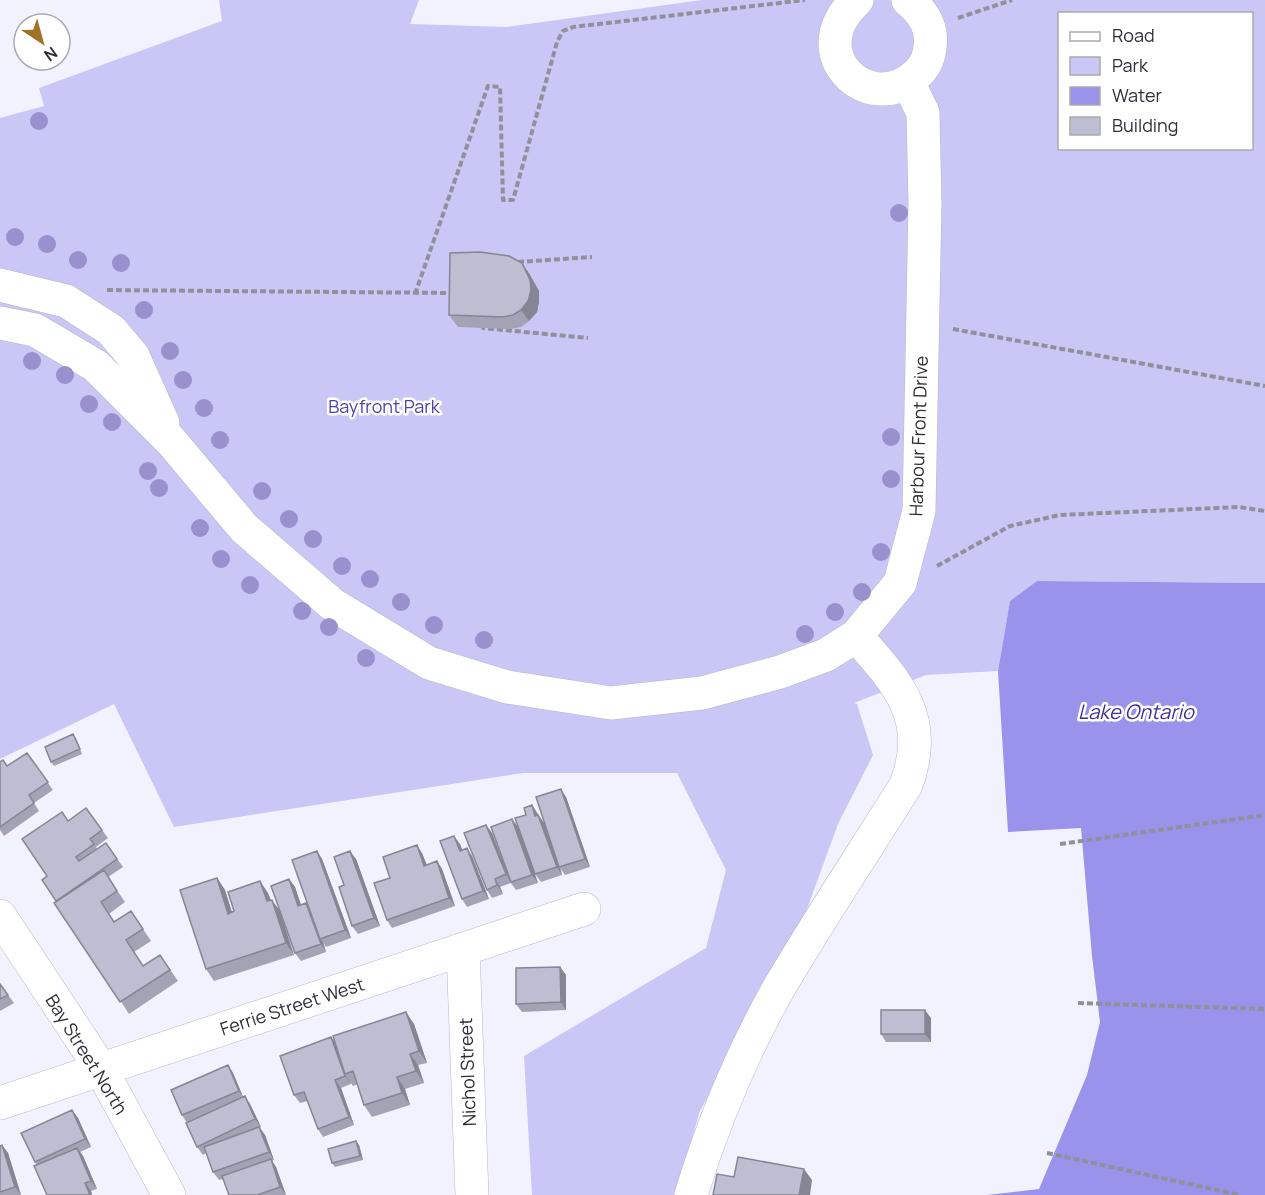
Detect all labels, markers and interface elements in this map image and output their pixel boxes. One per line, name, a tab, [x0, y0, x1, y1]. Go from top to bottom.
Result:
north arrow	[12, 12, 72, 72]
legend	[1058, 12, 1253, 150]
text: Road	[1112, 23, 1155, 47]
text: N	[40, 42, 62, 66]
text: Park	[1112, 53, 1149, 77]
text: Water	[1112, 83, 1162, 107]
text: Building	[1112, 113, 1178, 137]
street label: Harbour Front Drive	[903, 355, 933, 517]
park label: Bayfront Park	[328, 394, 441, 418]
water label: Lake Ontario	[1078, 698, 1195, 725]
street label: Ferrie Street West	[217, 971, 367, 1041]
street label: Bay Street North	[40, 989, 134, 1119]
street label: Nichol Street	[453, 1017, 481, 1127]

